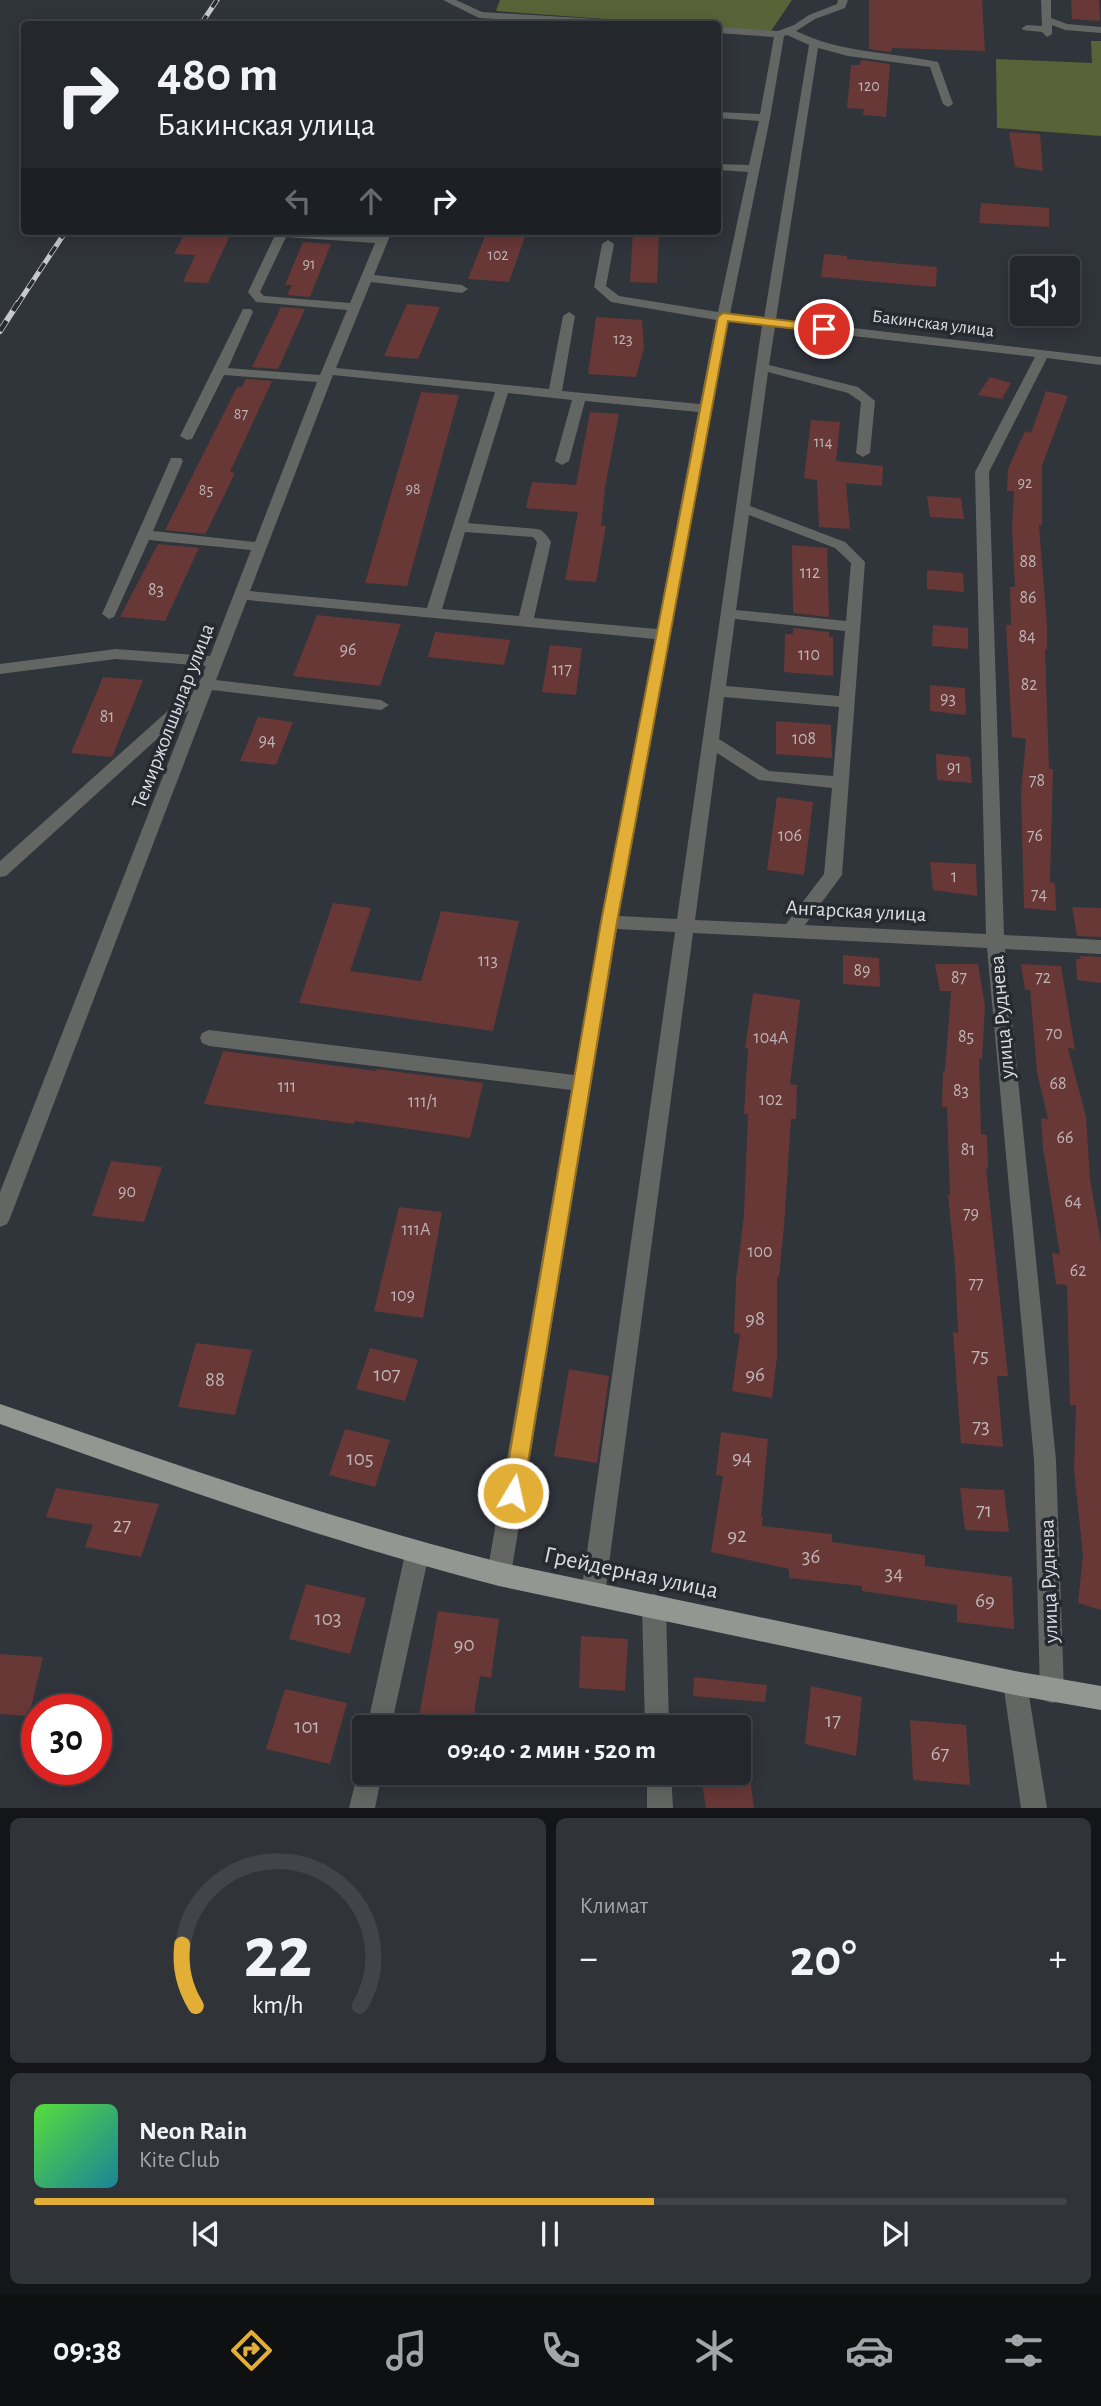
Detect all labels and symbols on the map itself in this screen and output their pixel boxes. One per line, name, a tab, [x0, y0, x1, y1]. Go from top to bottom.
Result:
house number: 120	[858, 78, 880, 94]
house number: 102	[487, 247, 509, 263]
house number: 91	[302, 256, 316, 272]
pin	[794, 299, 854, 359]
street label: Бакинская улица	[871, 308, 995, 340]
house number: 123	[613, 331, 633, 347]
house number: 87	[234, 406, 248, 422]
house number: 114	[814, 434, 833, 450]
house number: 92	[1018, 475, 1032, 491]
house number: 98	[405, 481, 421, 497]
house number: 85	[199, 482, 213, 498]
house number: 88	[1019, 553, 1037, 571]
house number: 112	[800, 564, 820, 582]
house number: 83	[148, 581, 164, 599]
house number: 86	[1020, 589, 1037, 607]
street label: Темиржолшылар улица	[128, 620, 218, 811]
house number: 84	[1018, 628, 1036, 646]
house number: 96	[340, 641, 356, 659]
house number: 110	[798, 646, 820, 664]
house number: 117	[552, 661, 572, 679]
house number: 82	[1021, 676, 1037, 694]
house number: 93	[940, 690, 956, 708]
house number: 81	[100, 708, 114, 726]
house number: 108	[792, 730, 816, 748]
house number: 94	[258, 732, 276, 750]
house number: 91	[947, 759, 961, 777]
house number: 78	[1029, 772, 1045, 790]
house number: 106	[778, 827, 802, 845]
house number: 76	[1027, 827, 1043, 845]
house number: 1	[951, 868, 957, 886]
house number: 74	[1031, 886, 1047, 904]
street label: Ангарская улица	[785, 897, 927, 925]
house number: 113	[478, 952, 498, 970]
street label: улица Руднева	[986, 954, 1018, 1081]
house number: 89	[854, 962, 871, 980]
house number: 87	[951, 969, 967, 987]
house number: 72	[1035, 969, 1051, 987]
house number: 70	[1045, 1025, 1063, 1043]
house number: 85	[958, 1028, 974, 1046]
house number: 104А	[754, 1029, 789, 1047]
house number: 68	[1050, 1075, 1067, 1093]
house number: 111	[278, 1078, 296, 1096]
house number: 83	[953, 1082, 969, 1100]
house number: 102	[759, 1091, 783, 1109]
house number: 111/1	[408, 1093, 438, 1111]
house number: 66	[1057, 1129, 1073, 1147]
house number: 81	[961, 1141, 975, 1159]
house number: 90	[118, 1183, 136, 1201]
house number: 64	[1064, 1193, 1082, 1211]
house number: 79	[963, 1205, 979, 1223]
house number: 111А	[401, 1221, 431, 1239]
house number: 100	[747, 1243, 773, 1261]
house number: 62	[1070, 1262, 1086, 1280]
house number: 77	[968, 1275, 984, 1293]
house number: 109	[391, 1287, 415, 1305]
house number: 98	[745, 1308, 765, 1329]
house number: 75	[971, 1345, 989, 1366]
house number: 107	[373, 1364, 401, 1385]
house number: 96	[745, 1364, 765, 1385]
house number: 88	[205, 1369, 225, 1390]
house number: 73	[972, 1416, 990, 1437]
house number: 94	[732, 1447, 752, 1468]
house number: 105	[346, 1448, 374, 1469]
position arrow	[476, 1456, 550, 1530]
house number: 71	[976, 1500, 992, 1521]
house number: 27	[113, 1515, 131, 1536]
street label: улица Руднева	[1036, 1518, 1062, 1644]
house number: 92	[727, 1525, 747, 1546]
street label: Грейдерная улица	[542, 1543, 720, 1603]
house number: 36	[802, 1546, 820, 1567]
house number: 34	[885, 1563, 903, 1584]
house number: 69	[975, 1590, 995, 1611]
house number: 103	[315, 1608, 341, 1629]
house number: 90	[454, 1634, 474, 1655]
speed limit sign: 30	[21, 1694, 112, 1785]
house number: 17	[825, 1710, 841, 1731]
house number: 101	[294, 1716, 320, 1737]
house number: 67	[931, 1743, 950, 1764]

